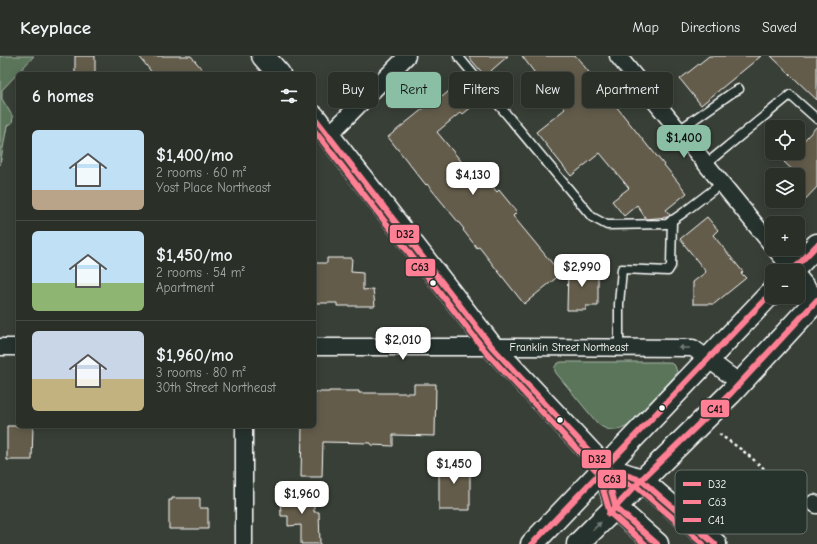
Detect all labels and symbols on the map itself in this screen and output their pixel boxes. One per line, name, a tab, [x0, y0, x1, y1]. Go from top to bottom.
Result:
pin: $1,400	[651, 125, 717, 159]
pin: $4,130	[440, 162, 506, 196]
line badge: D32	[389, 224, 420, 244]
text: D32	[396, 228, 414, 241]
pin: $2,990	[549, 254, 615, 288]
line badge: C63	[405, 258, 436, 277]
text: C63	[411, 261, 429, 274]
unlabelled marker	[428, 278, 438, 288]
pin: $2,010	[370, 327, 436, 361]
street label: Franklin Street Northeast	[510, 341, 629, 354]
one-way arrow	[677, 345, 690, 351]
line badge: C41	[700, 399, 730, 418]
unlabelled marker	[657, 403, 667, 413]
text: C41	[707, 403, 723, 416]
unlabelled marker	[555, 415, 565, 425]
line badge: D32	[581, 449, 612, 469]
pin: $1,450	[421, 451, 487, 485]
text: D32	[588, 453, 606, 466]
line badge: C63	[597, 469, 627, 489]
legend	[675, 470, 807, 534]
text: C63	[603, 473, 621, 486]
text: D32	[708, 478, 726, 491]
pin: $1,960	[269, 481, 335, 515]
text: C63	[708, 496, 726, 509]
text: C41	[708, 514, 724, 527]
one-way arrow	[592, 521, 602, 531]

